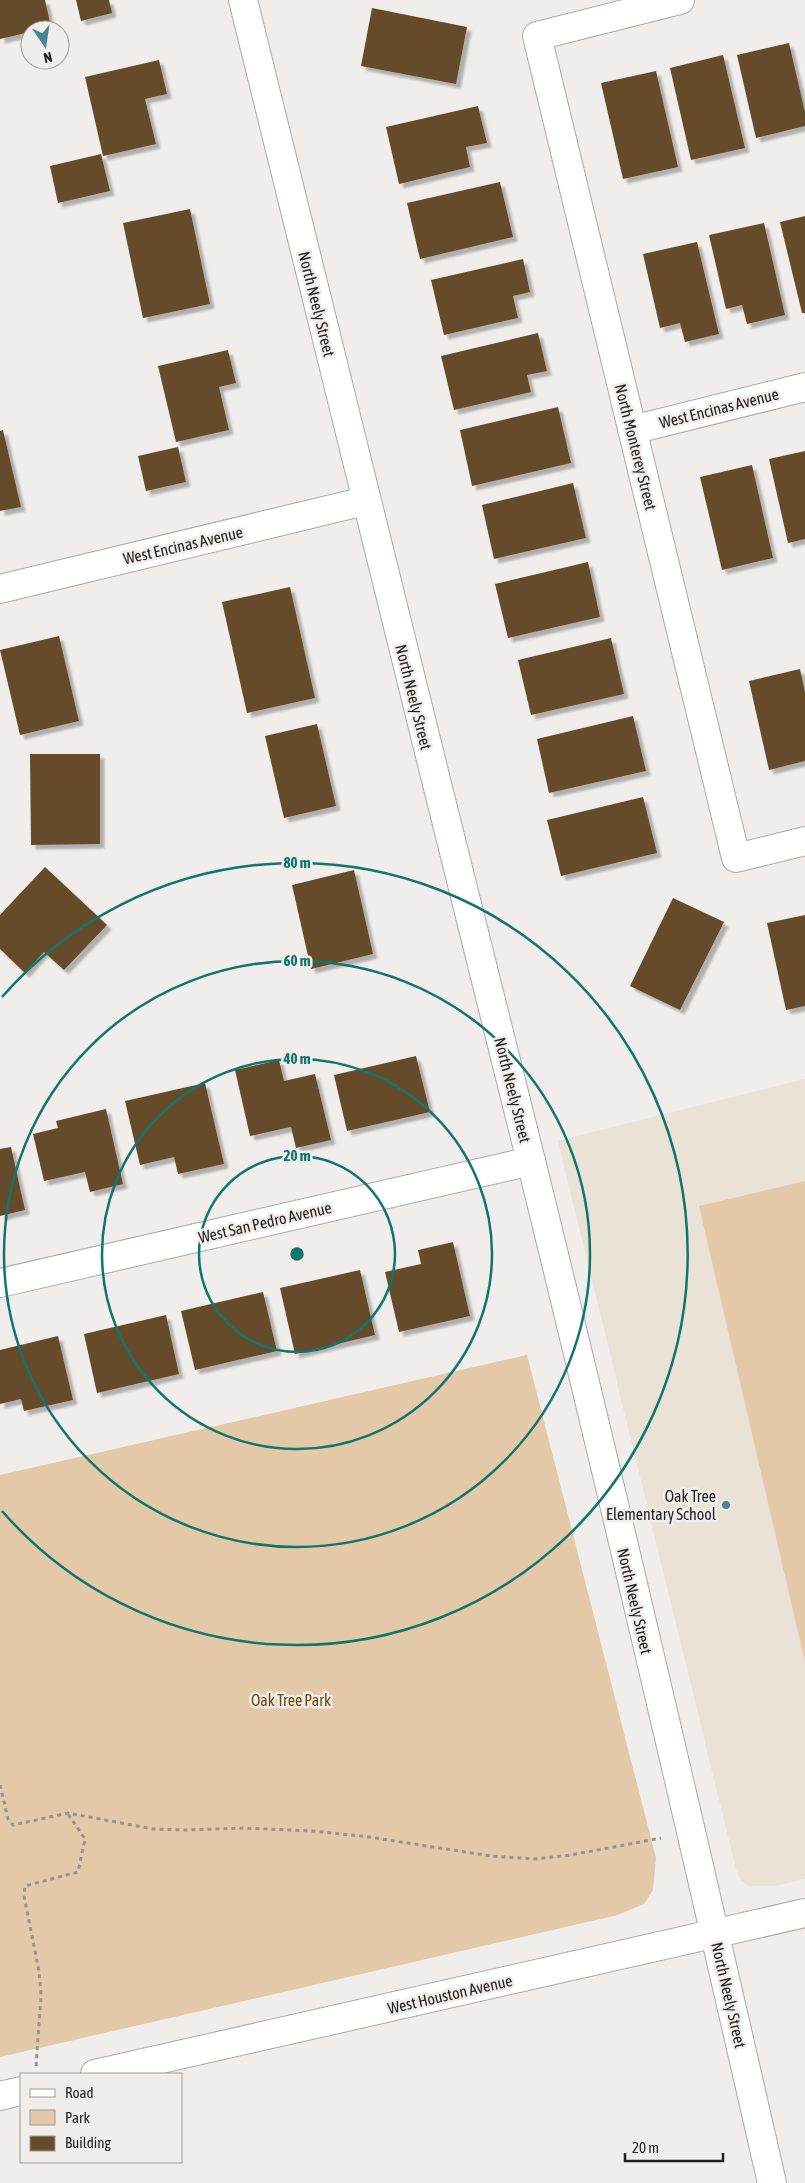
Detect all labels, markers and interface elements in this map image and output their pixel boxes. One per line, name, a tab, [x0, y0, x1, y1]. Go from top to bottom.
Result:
north arrow	[20, 20, 70, 70]
text: N	[42, 49, 54, 66]
street label: North Neely Street	[294, 249, 339, 359]
street label: North Monterey Street	[611, 382, 660, 513]
street label: West Encinas Avenue	[657, 384, 781, 432]
street label: West Encinas Avenue	[121, 522, 245, 568]
street label: North Neely Street	[391, 642, 436, 752]
text: 80 m	[284, 854, 311, 871]
text: 60 m	[284, 952, 311, 969]
street label: North Neely Street	[490, 1035, 535, 1145]
text: 40 m	[283, 1050, 311, 1067]
text: 20 m	[284, 1147, 311, 1164]
street label: West San Pedro Avenue	[197, 1198, 333, 1246]
centre of rings	[288, 1245, 306, 1263]
place label: Oak Tree Elementary School	[606, 1487, 717, 1524]
marker: Oak Tree Elementary School	[720, 1499, 732, 1511]
street label: North Neely Street	[613, 1546, 656, 1656]
park label: Oak Tree Park	[251, 1691, 331, 1709]
street label: North Neely Street	[707, 1940, 750, 2050]
street label: West Houston Avenue	[386, 1971, 514, 2017]
legend	[20, 2073, 182, 2163]
text: Road	[65, 2084, 94, 2101]
text: Park	[65, 2109, 90, 2126]
scale bar	[625, 2130, 722, 2162]
text: Building	[65, 2134, 111, 2151]
text: 20 m	[632, 2139, 659, 2156]

